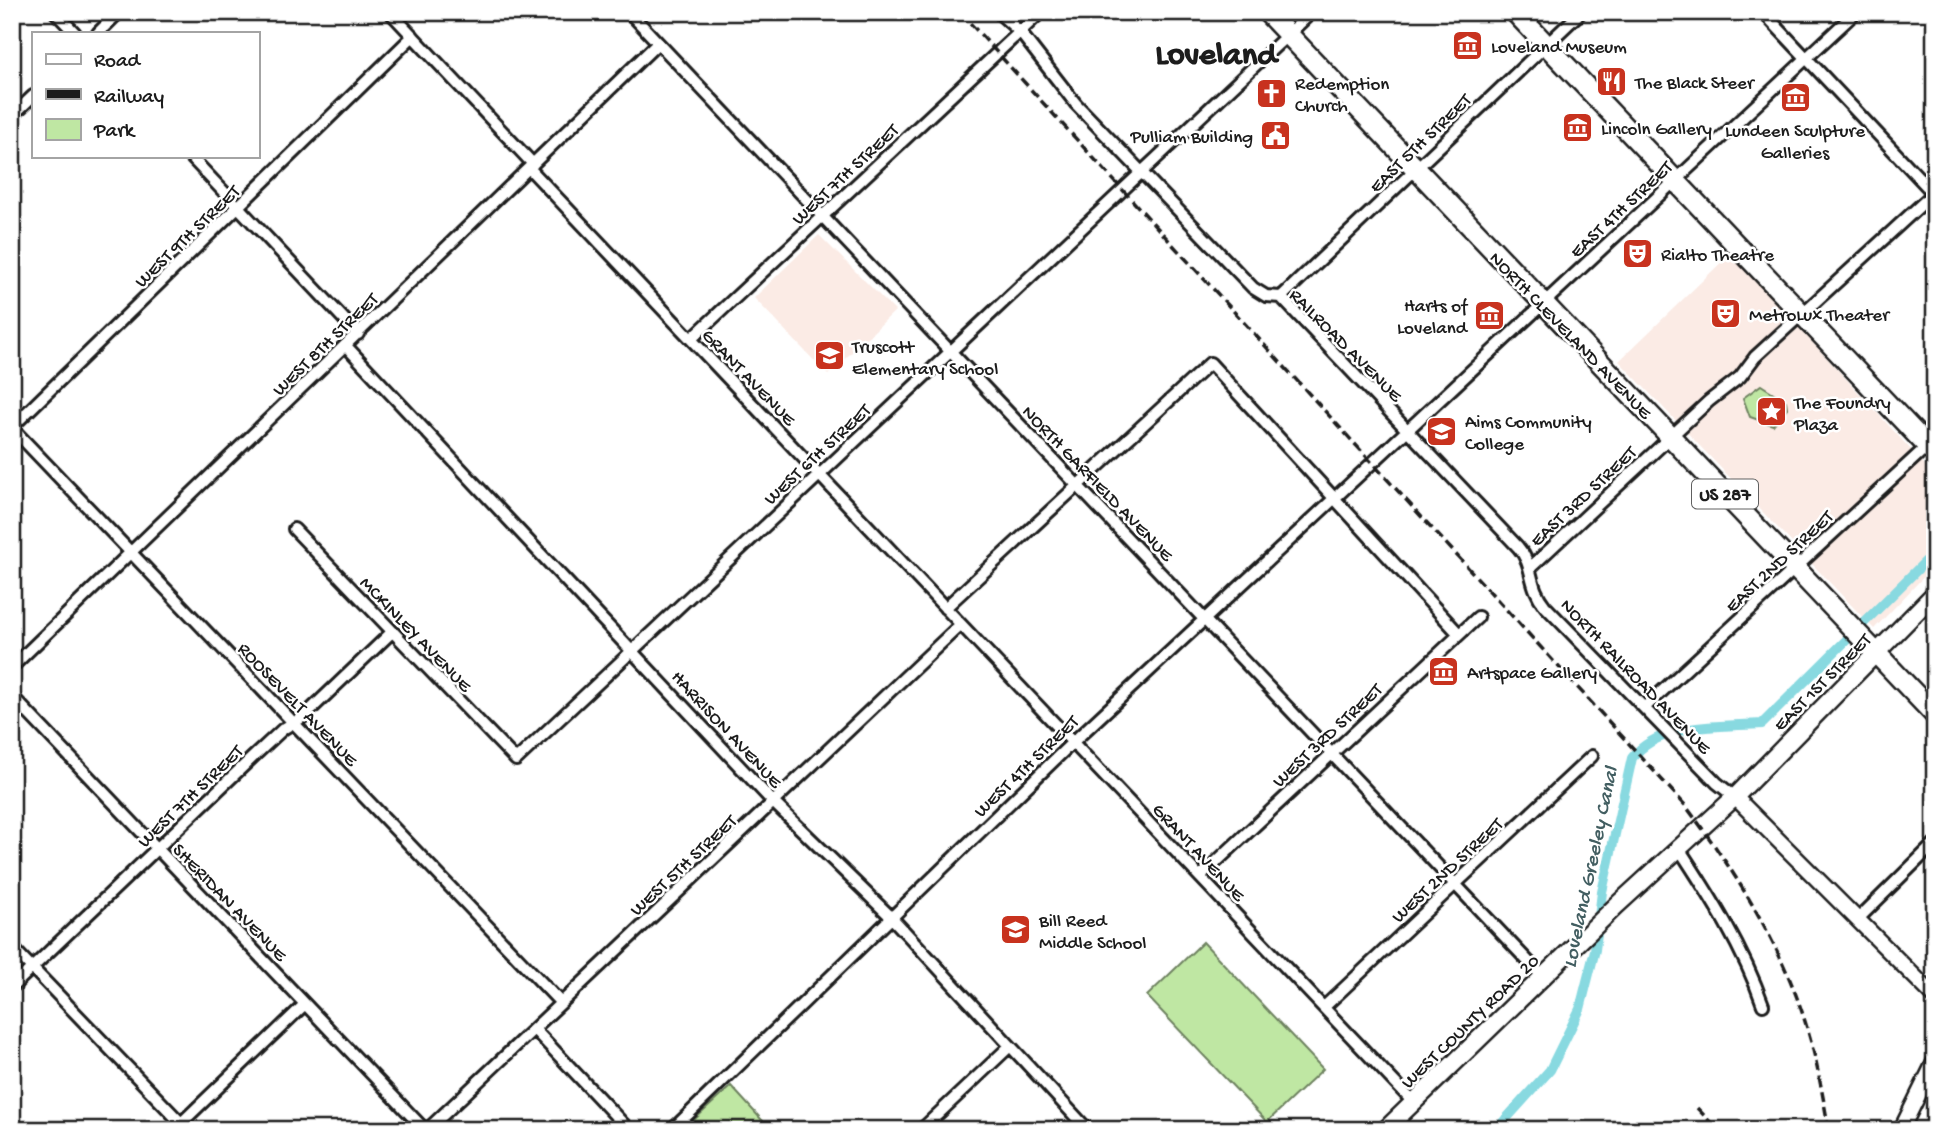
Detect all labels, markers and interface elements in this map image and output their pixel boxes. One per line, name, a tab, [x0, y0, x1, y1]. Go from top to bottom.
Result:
museum icon: Loveland Museum	[1451, 28, 1485, 62]
legend	[32, 32, 259, 158]
place label: Loveland Museum	[1491, 37, 1627, 60]
district label: Loveland	[1155, 38, 1280, 76]
text: Road	[94, 50, 142, 75]
restaurant icon: The Black Steer	[1595, 64, 1629, 98]
place label: The Black Steer	[1634, 73, 1756, 96]
place label: Redemption Church	[1295, 74, 1389, 119]
church icon: Redemption Church	[1255, 76, 1289, 110]
museum icon: Lundeen Sculpture Galleries	[1778, 81, 1812, 115]
text: Railway	[94, 86, 164, 111]
street label: EAST 5TH STREET	[1365, 89, 1478, 199]
museum icon: Lincoln Gallery	[1561, 110, 1595, 144]
public building icon: Pulliam Building	[1259, 118, 1293, 152]
place label: Lincoln Gallery	[1601, 119, 1713, 142]
text: Park	[93, 120, 137, 145]
street label: WEST 7TH STREET	[788, 120, 905, 231]
place label: Lundeen Sculpture Galleries	[1725, 121, 1865, 166]
place label: Pulliam Building	[1130, 127, 1253, 150]
street label: EAST 4TH STREET	[1566, 157, 1679, 264]
street label: WEST 9TH STREET	[131, 181, 246, 294]
theatre icon: Rialto Theatre	[1621, 236, 1655, 270]
place label: Rialto Theatre	[1661, 245, 1774, 268]
street label: NORTH CLEVELAND AVENUE	[1483, 248, 1656, 426]
street label: RAILROAD AVENUE	[1283, 285, 1407, 409]
street label: WEST 8TH STREET	[269, 289, 385, 402]
place label: Harts of Loveland	[1397, 296, 1469, 341]
theatre icon: MetroLux Theater	[1709, 296, 1743, 330]
museum icon: Harts of Loveland	[1473, 298, 1507, 332]
place label: MetroLux Theater	[1749, 305, 1891, 328]
street label: GRANT AVENUE	[695, 325, 800, 433]
place label: Truscott Elementary School	[851, 337, 998, 382]
school or university icon: Truscott Elementary School	[812, 339, 846, 373]
place label: The Foundry Plaza	[1793, 393, 1891, 438]
place icon: The Foundry Plaza	[1754, 395, 1788, 429]
street label: WEST 6TH STREET	[760, 400, 877, 511]
street label: NORTH GARFIELD AVENUE	[1016, 401, 1178, 568]
place label: Aims Community College	[1465, 412, 1592, 457]
school or university icon: Aims Community College	[1425, 414, 1459, 448]
street label: EAST 3RD STREET	[1526, 442, 1643, 553]
road number: US 287	[1692, 480, 1758, 508]
street label: EAST 2ND STREET	[1722, 506, 1840, 618]
street label: MCKINLEY AVENUE	[353, 573, 476, 699]
street label: NORTH RAILROAD AVENUE	[1554, 595, 1716, 761]
street label: EAST 1ST STREET	[1770, 629, 1878, 737]
street label: ROOSEVELT AVENUE	[231, 639, 362, 773]
museum icon: Artspace Gallery	[1427, 654, 1461, 688]
place label: Artspace Gallery	[1467, 663, 1598, 686]
street label: HARRISON AVENUE	[665, 667, 787, 795]
street label: WEST 3RD STREET	[1268, 679, 1389, 794]
street label: WEST 4TH STREET	[970, 711, 1085, 823]
street label: WEST 7TH STREET	[134, 741, 250, 854]
water label: Loveland Greeley Canal	[1559, 764, 1626, 970]
street label: GRANT AVENUE	[1146, 799, 1250, 908]
street label: WEST 5TH STREET	[626, 811, 743, 922]
street label: WEST 2ND STREET	[1388, 813, 1509, 929]
street label: SHERIDAN AVENUE	[166, 840, 292, 968]
place label: Bill Reed Middle School	[1038, 911, 1146, 956]
school or university icon: Bill Reed Middle School	[999, 913, 1033, 947]
street label: WEST COUNTY ROAD 20	[1397, 950, 1546, 1095]

